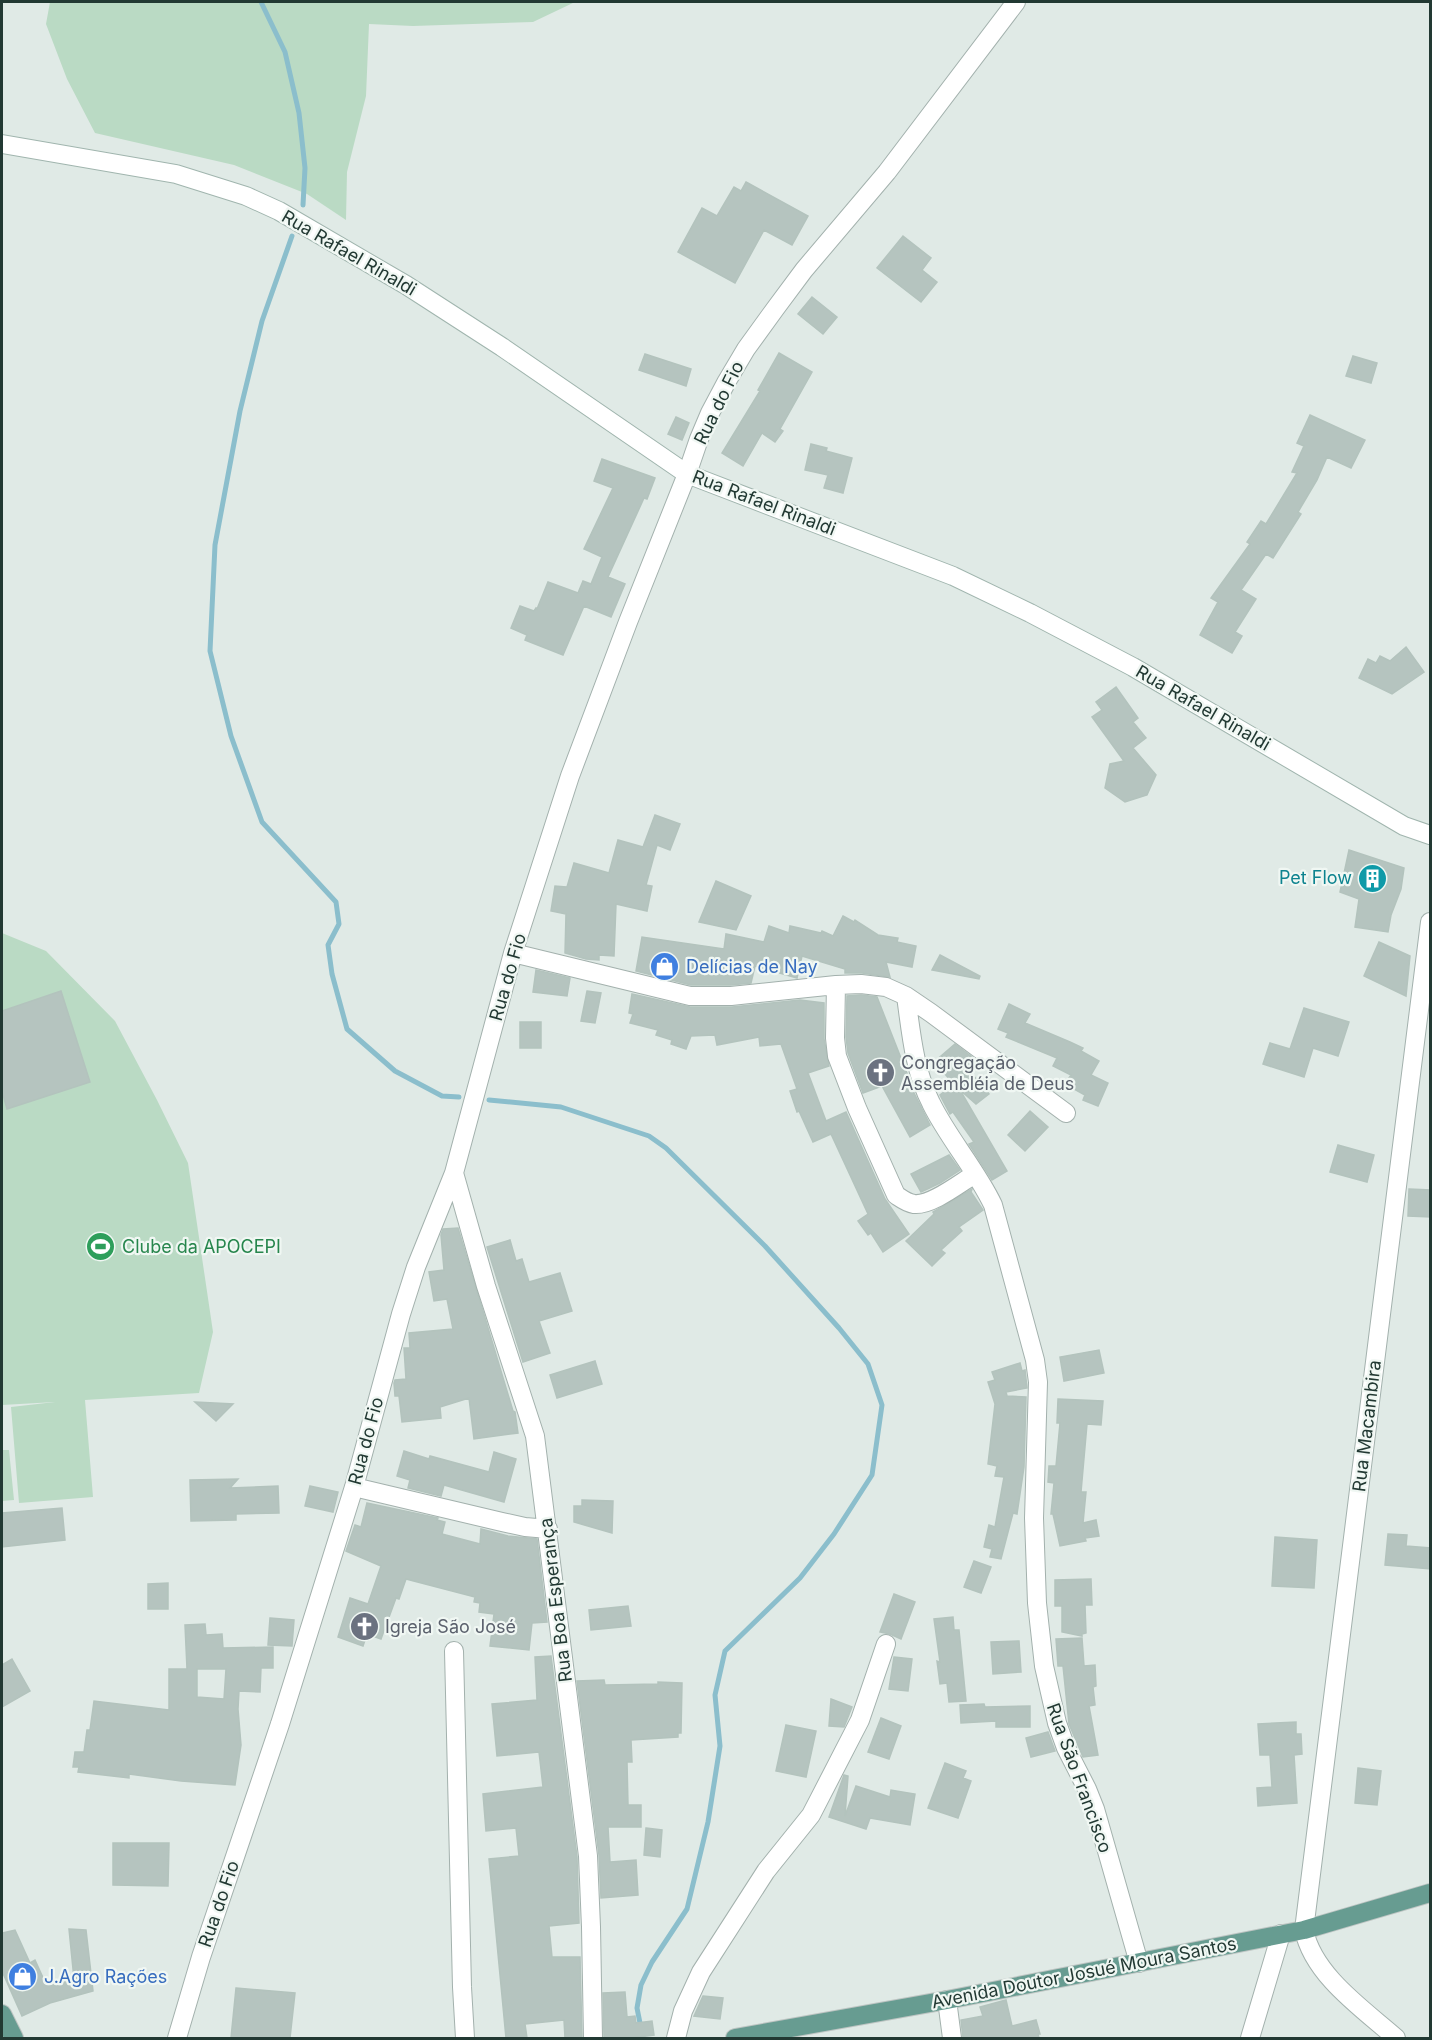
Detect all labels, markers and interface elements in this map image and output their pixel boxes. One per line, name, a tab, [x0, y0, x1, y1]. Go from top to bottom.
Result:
street label: Rua Rafael Rinaldi	[278, 206, 420, 300]
street label: Rua do Fio	[689, 358, 748, 448]
street label: Rua Rafael Rinaldi	[690, 466, 839, 540]
street label: Rua Rafael Rinaldi	[1132, 661, 1274, 755]
building icon: Pet Flow	[1357, 862, 1389, 894]
place label: Pet Flow	[1279, 867, 1352, 888]
street label: Rua do Fio	[485, 931, 530, 1023]
shop icon: Delícias de Nay	[649, 951, 681, 983]
place label: Delícias de Nay	[686, 956, 818, 977]
place label: Congregação Assembléia de Deus	[901, 1052, 1074, 1094]
church icon: Congregação Assembléia de Deus	[864, 1057, 896, 1089]
sports icon: Clube da APOCEPI	[85, 1231, 117, 1263]
place label: Clube da APOCEPI	[122, 1236, 281, 1257]
street label: Rua Macambira	[1348, 1359, 1385, 1493]
street label: Rua do Fio	[344, 1395, 387, 1487]
street label: Rua Boa Esperança	[535, 1517, 576, 1683]
church icon: Igreja São José	[348, 1611, 380, 1643]
place label: Igreja São José	[385, 1616, 516, 1637]
street label: Rua São Francisco	[1043, 1700, 1116, 1856]
street label: Rua do Fio	[194, 1858, 243, 1950]
street label: Avenida Doutor Josué Moura Santos	[930, 1933, 1238, 2012]
shop icon: J.Agro Rações	[7, 1961, 39, 1993]
place label: J.Agro Rações	[44, 1966, 167, 1987]

